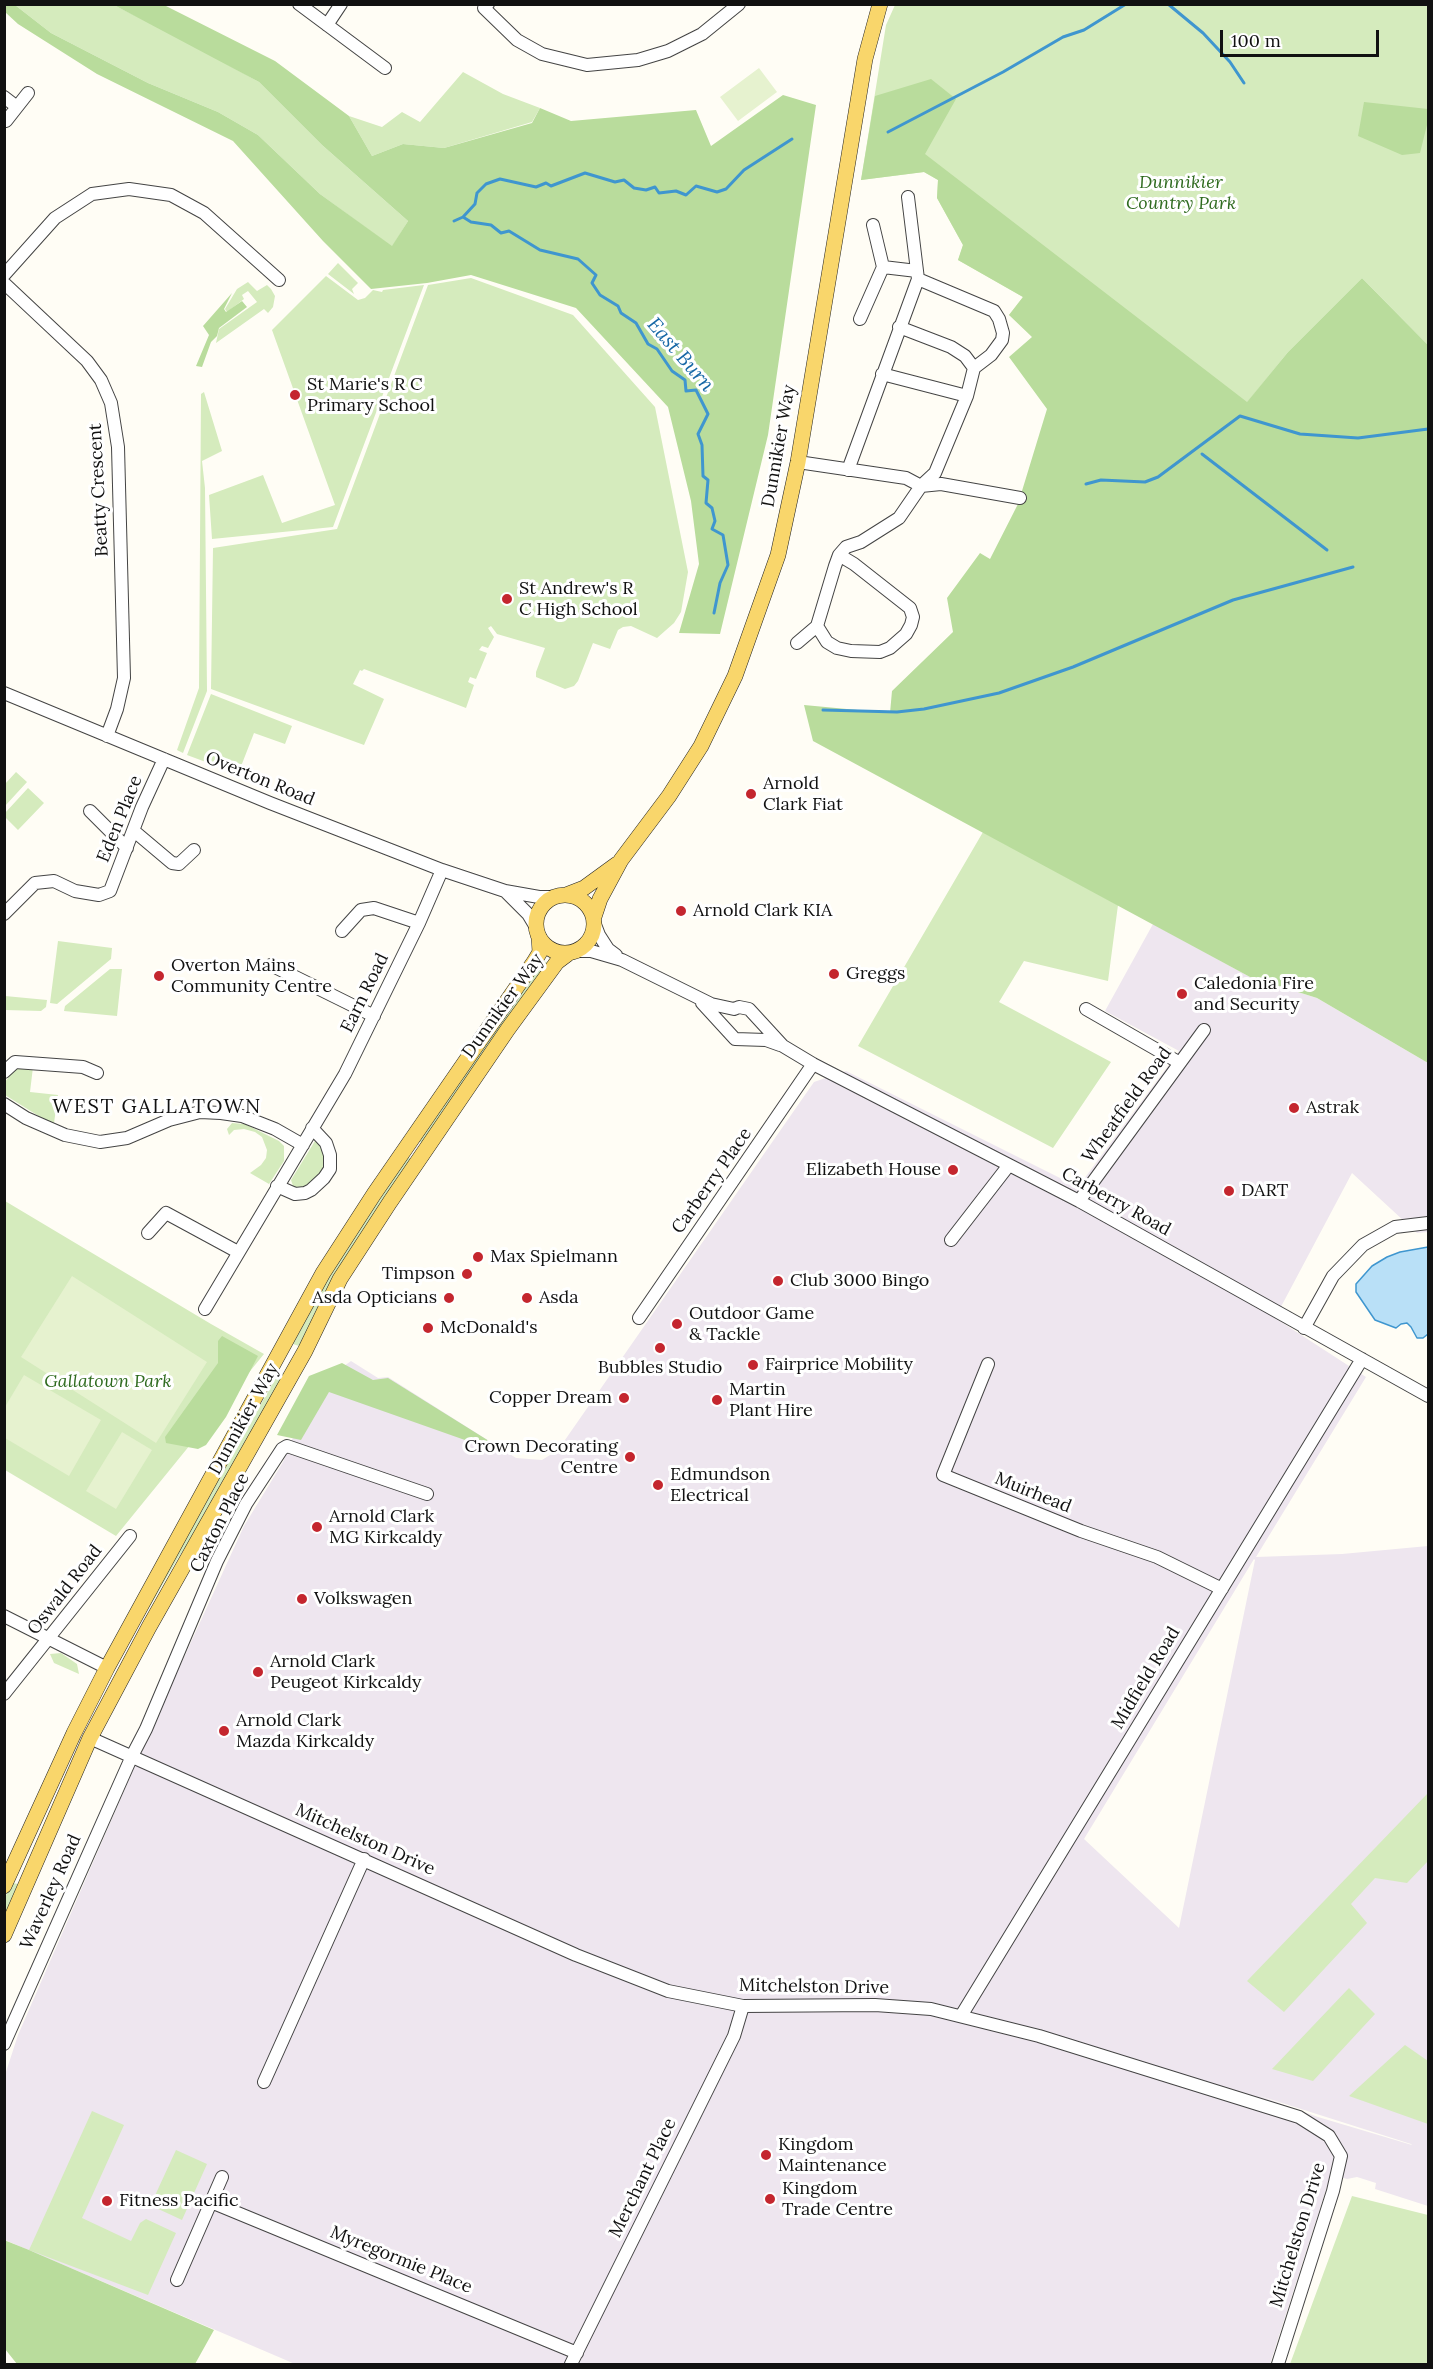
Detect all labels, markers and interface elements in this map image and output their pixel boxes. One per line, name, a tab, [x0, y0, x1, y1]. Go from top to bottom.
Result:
scale bar	[1223, 18, 1382, 56]
text: 100 m	[1231, 29, 1281, 52]
park label: Dunnikier Country Park	[1126, 172, 1236, 214]
water label: East Burn	[641, 313, 719, 397]
place label: St Marie's R C Primary School	[307, 374, 435, 416]
street label: Dunnikier Way	[758, 383, 800, 509]
marker: St Marie's R C Primary School	[288, 388, 302, 402]
street label: Beatty Crescent	[85, 423, 113, 557]
place label: St Andrew's R C High School	[519, 578, 638, 620]
marker: St Andrew's R C High School	[500, 592, 514, 606]
street label: Overton Road	[202, 747, 318, 811]
street label: Eden Place	[93, 772, 147, 866]
place label: Arnold Clark Fiat	[763, 773, 843, 816]
marker: Arnold Clark Fiat	[744, 787, 758, 801]
place label: Arnold Clark KIA	[693, 900, 832, 922]
marker: Arnold Clark KIA	[674, 904, 688, 918]
street label: Earn Road	[337, 950, 393, 1036]
street label: Dunnikier Way	[458, 950, 548, 1062]
place label: Overton Mains Community Centre	[171, 955, 332, 998]
place label: Greggs	[846, 963, 905, 985]
marker: Greggs	[827, 967, 841, 981]
marker: Overton Mains Community Centre	[152, 969, 166, 983]
place label: Caledonia Fire and Security	[1194, 973, 1314, 1016]
marker: Caledonia Fire and Security	[1175, 987, 1189, 1001]
street label: Wheatfield Road	[1078, 1043, 1176, 1167]
district label: WEST GALLATOWN	[52, 1095, 262, 1119]
place label: Astrak	[1306, 1097, 1359, 1119]
marker: Astrak	[1287, 1101, 1301, 1115]
street label: Carberry Place	[668, 1124, 756, 1238]
place label: Elizabeth House	[806, 1159, 941, 1181]
marker: Elizabeth House	[946, 1163, 960, 1177]
street label: Carberry Road	[1058, 1163, 1174, 1241]
place label: DART	[1241, 1180, 1288, 1202]
marker: DART	[1222, 1184, 1236, 1198]
place label: Max Spielmann	[490, 1246, 618, 1268]
marker: Max Spielmann	[471, 1250, 485, 1264]
place label: Timpson	[382, 1263, 455, 1285]
marker: Timpson	[460, 1267, 474, 1281]
place label: Club 3000 Bingo	[790, 1270, 929, 1292]
marker: Club 3000 Bingo	[771, 1274, 785, 1288]
place label: Asda Opticians	[312, 1287, 437, 1309]
place label: Asda	[539, 1287, 579, 1309]
marker: Asda Opticians	[442, 1291, 456, 1305]
marker: Asda	[520, 1291, 534, 1305]
place label: Outdoor Game & Tackle	[689, 1303, 814, 1346]
place label: McDonald's	[440, 1317, 538, 1339]
marker: Outdoor Game & Tackle	[670, 1317, 684, 1331]
marker: McDonald's	[421, 1321, 435, 1335]
marker: Bubbles Studio	[653, 1341, 667, 1355]
place label: Fairprice Mobility	[765, 1354, 913, 1376]
place label: Bubbles Studio	[598, 1357, 722, 1379]
marker: Fairprice Mobility	[746, 1358, 760, 1372]
street label: Dunnikier Way	[205, 1360, 283, 1478]
park label: Gallatown Park	[44, 1371, 172, 1393]
place label: Martin Plant Hire	[729, 1379, 813, 1422]
place label: Copper Dream	[489, 1387, 612, 1409]
marker: Copper Dream	[617, 1391, 631, 1405]
marker: Martin Plant Hire	[710, 1393, 724, 1407]
place label: Crown Decorating Centre	[464, 1436, 618, 1478]
marker: Crown Decorating Centre	[623, 1450, 637, 1464]
place label: Edmundson Electrical	[670, 1464, 770, 1506]
street label: Muirhead	[992, 1468, 1074, 1518]
street label: Caxton Place	[186, 1470, 254, 1576]
marker: Edmundson Electrical	[651, 1478, 665, 1492]
place label: Arnold Clark MG Kirkcaldy	[329, 1506, 442, 1549]
marker: Arnold Clark MG Kirkcaldy	[310, 1520, 324, 1534]
street label: Oswald Road	[23, 1541, 107, 1639]
place label: Volkswagen	[314, 1588, 413, 1610]
marker: Volkswagen	[295, 1592, 309, 1606]
street label: Midfield Road	[1107, 1623, 1185, 1733]
place label: Arnold Clark Peugeot Kirkcaldy	[270, 1651, 421, 1694]
marker: Arnold Clark Peugeot Kirkcaldy	[251, 1665, 265, 1679]
place label: Arnold Clark Mazda Kirkcaldy	[236, 1710, 374, 1752]
marker: Arnold Clark Mazda Kirkcaldy	[217, 1724, 231, 1738]
street label: Mitchelston Drive	[292, 1800, 438, 1880]
street label: Waverley Road	[16, 1831, 86, 1953]
street label: Mitchelston Drive	[739, 1975, 889, 1999]
street label: Merchant Place	[605, 2115, 681, 2241]
place label: Kingdom Maintenance	[778, 2134, 887, 2176]
marker: Kingdom Maintenance	[759, 2148, 773, 2162]
street label: Mitchelston Drive	[1266, 2160, 1330, 2310]
place label: Kingdom Trade Centre	[782, 2178, 893, 2220]
place label: Fitness Pacific	[119, 2190, 239, 2212]
marker: Kingdom Trade Centre	[763, 2192, 777, 2206]
marker: Fitness Pacific	[100, 2194, 114, 2208]
street label: Myregormie Place	[327, 2222, 475, 2298]

